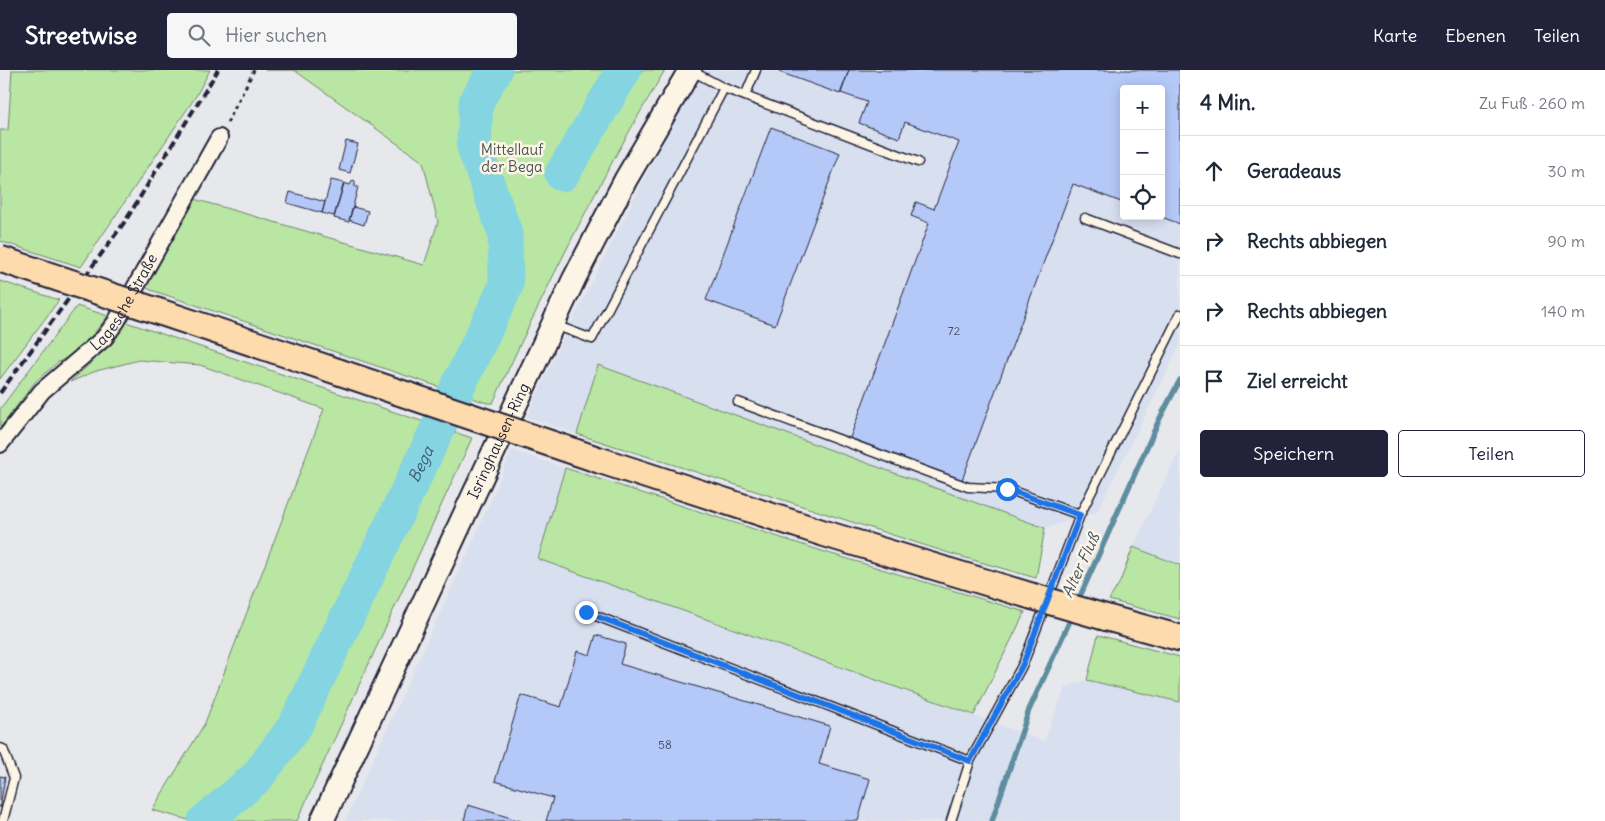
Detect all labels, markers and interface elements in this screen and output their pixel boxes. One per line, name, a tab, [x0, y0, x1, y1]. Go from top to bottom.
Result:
search box	[167, 13, 517, 58]
text: Streetwise	[25, 20, 137, 50]
icon: search	[185, 21, 213, 49]
text: Hier suchen	[225, 23, 327, 47]
text: Karte	[1373, 24, 1417, 47]
text: Ebenen	[1445, 24, 1506, 47]
text: Teilen	[1534, 24, 1580, 47]
map controls	[1120, 85, 1165, 220]
button: +	[1120, 85, 1165, 130]
text: 4 Min.	[1200, 89, 1255, 116]
text: Zu Fuß · 260 m	[1479, 93, 1585, 113]
button: −	[1120, 130, 1165, 175]
park label: Mittellauf der Bega	[481, 140, 544, 176]
icon: ahead	[1200, 157, 1228, 185]
text: Geradeaus	[1247, 159, 1341, 183]
text: 30 m	[1548, 161, 1585, 181]
button: locate	[1120, 175, 1165, 220]
icon: right	[1200, 227, 1228, 255]
text: Rechts abbiegen	[1247, 229, 1387, 253]
text: 90 m	[1547, 231, 1585, 251]
street label: Lagesche Straße	[86, 250, 161, 355]
icon: right	[1200, 297, 1228, 325]
text: Rechts abbiegen	[1247, 299, 1387, 323]
text: 140 m	[1541, 301, 1585, 321]
house number: 72	[948, 323, 961, 338]
icon: arrive	[1200, 367, 1228, 395]
text: Ziel erreicht	[1247, 369, 1348, 393]
street label: Isringhausen-Ring	[463, 380, 533, 502]
button: Speichern	[1200, 430, 1388, 477]
button: Teilen	[1398, 430, 1585, 477]
water label: Bega	[403, 442, 438, 485]
route start	[996, 478, 1019, 501]
water label: Alter Fluß	[1056, 528, 1104, 600]
route end	[575, 601, 598, 624]
house number: 58	[658, 737, 672, 752]

